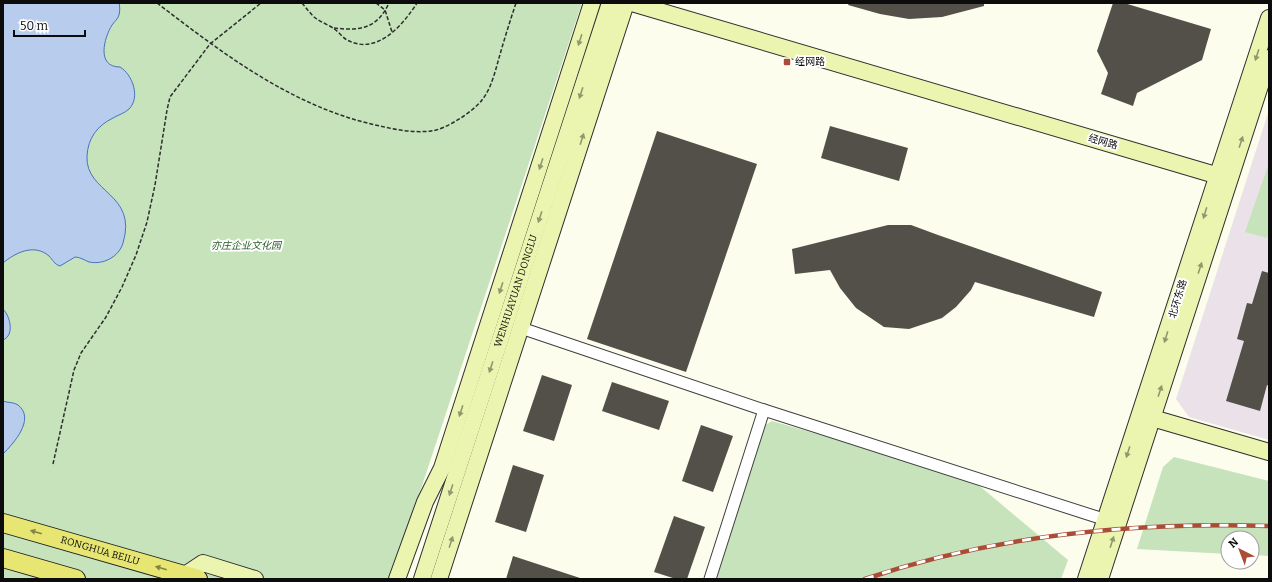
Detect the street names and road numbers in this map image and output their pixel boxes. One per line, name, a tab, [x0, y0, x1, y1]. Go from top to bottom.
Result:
street label: 经网路	[1087, 132, 1119, 152]
street label: WENHUAYUAN DONGLU	[492, 233, 540, 349]
street label: 北环东路	[1166, 278, 1190, 320]
street label: RONGHUA BEILU	[59, 534, 141, 568]

